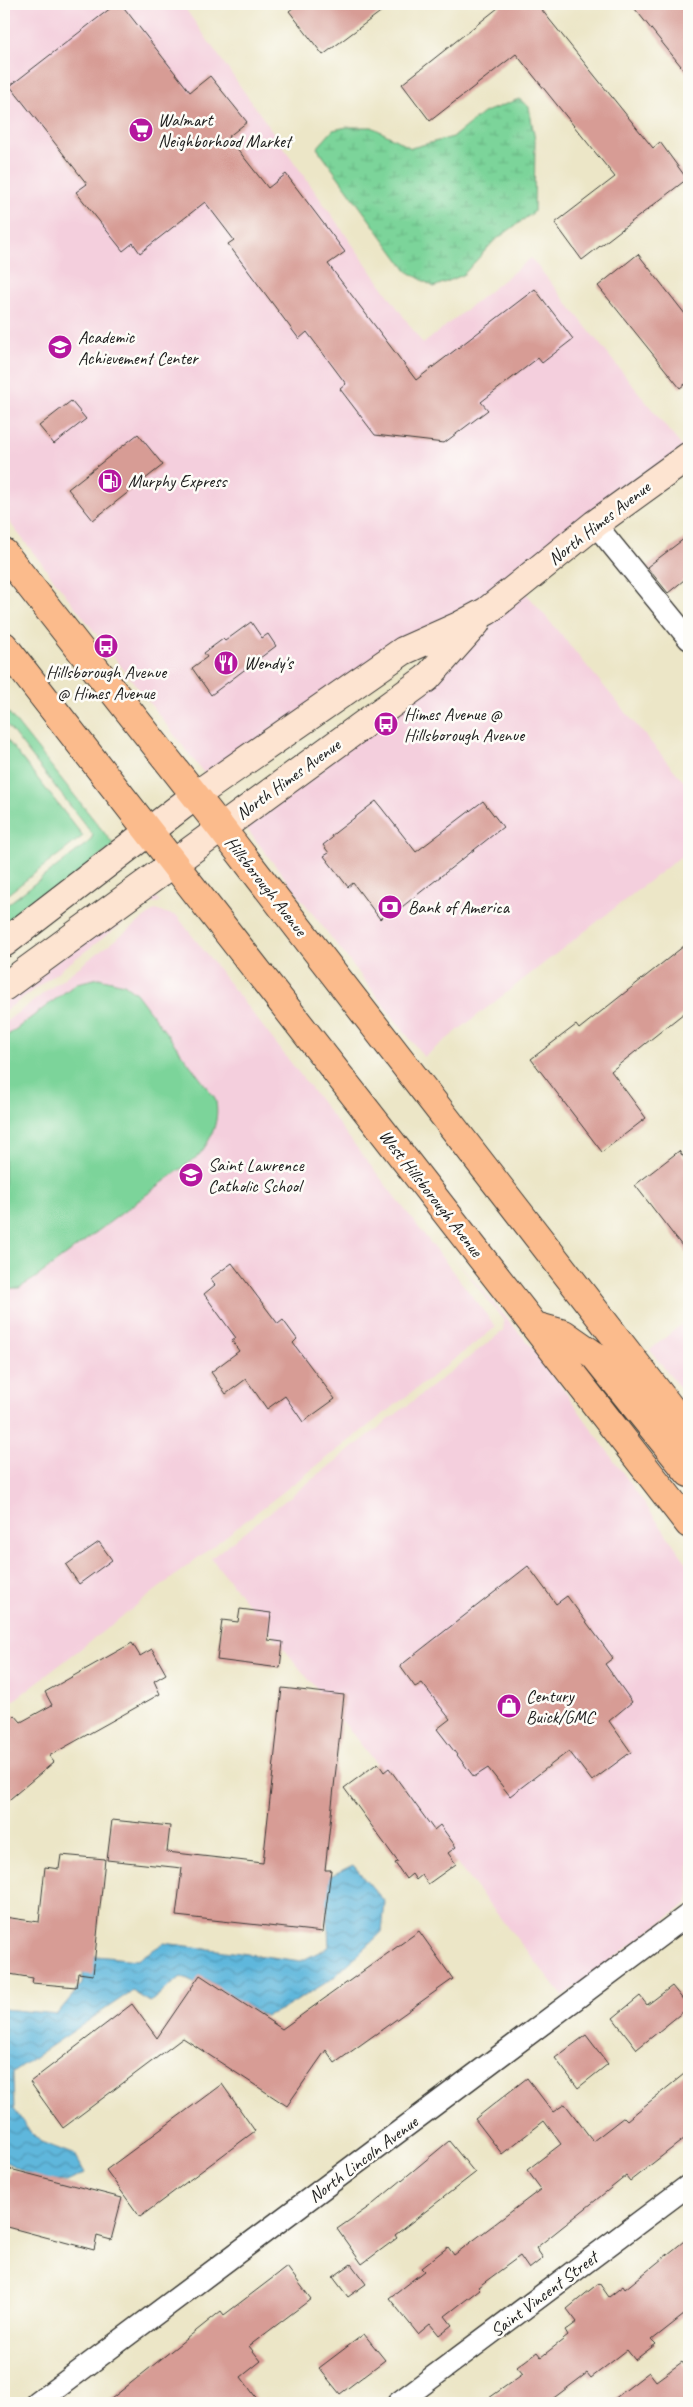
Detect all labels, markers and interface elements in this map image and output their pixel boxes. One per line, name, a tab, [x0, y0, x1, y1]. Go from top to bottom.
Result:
place label: Walmart Neighborhood Market	[158, 109, 294, 152]
supermarket icon: Walmart Neighborhood Market	[128, 117, 154, 143]
place label: Academic Achievement Center	[78, 326, 199, 369]
school or university icon: Academic Achievement Center	[47, 334, 73, 360]
fuel station icon: Murphy Express	[97, 468, 123, 494]
place label: Murphy Express	[128, 470, 228, 492]
street label: North Himes Avenue	[544, 476, 655, 570]
bus stop icon: Hillsborough Avenue @ Himes Avenue	[93, 633, 119, 659]
restaurant icon: Wendy's	[213, 650, 239, 676]
place label: Wendy's	[244, 652, 294, 674]
place label: Hillsborough Avenue @ Himes Avenue	[46, 661, 167, 704]
place label: Himes Avenue @ Hillsborough Avenue	[404, 703, 525, 746]
bus stop icon: Himes Avenue @ Hillsborough Avenue	[373, 711, 399, 737]
street label: North Himes Avenue	[232, 733, 345, 824]
street label: Hillsborough Avenue	[220, 832, 312, 941]
bank icon: Bank of America	[377, 894, 403, 920]
place label: Bank of America	[408, 896, 511, 918]
street label: West Hillsborough Avenue	[375, 1125, 488, 1262]
place label: Saint Lawrence Catholic School	[208, 1154, 305, 1197]
school or university icon: Saint Lawrence Catholic School	[178, 1162, 204, 1188]
place label: Century Buick/GMC	[526, 1685, 597, 1728]
shop icon: Century Buick/GMC	[496, 1693, 522, 1719]
street label: North Lincoln Avenue	[304, 2110, 423, 2207]
street label: Saint Vincent Street	[486, 2245, 604, 2341]

